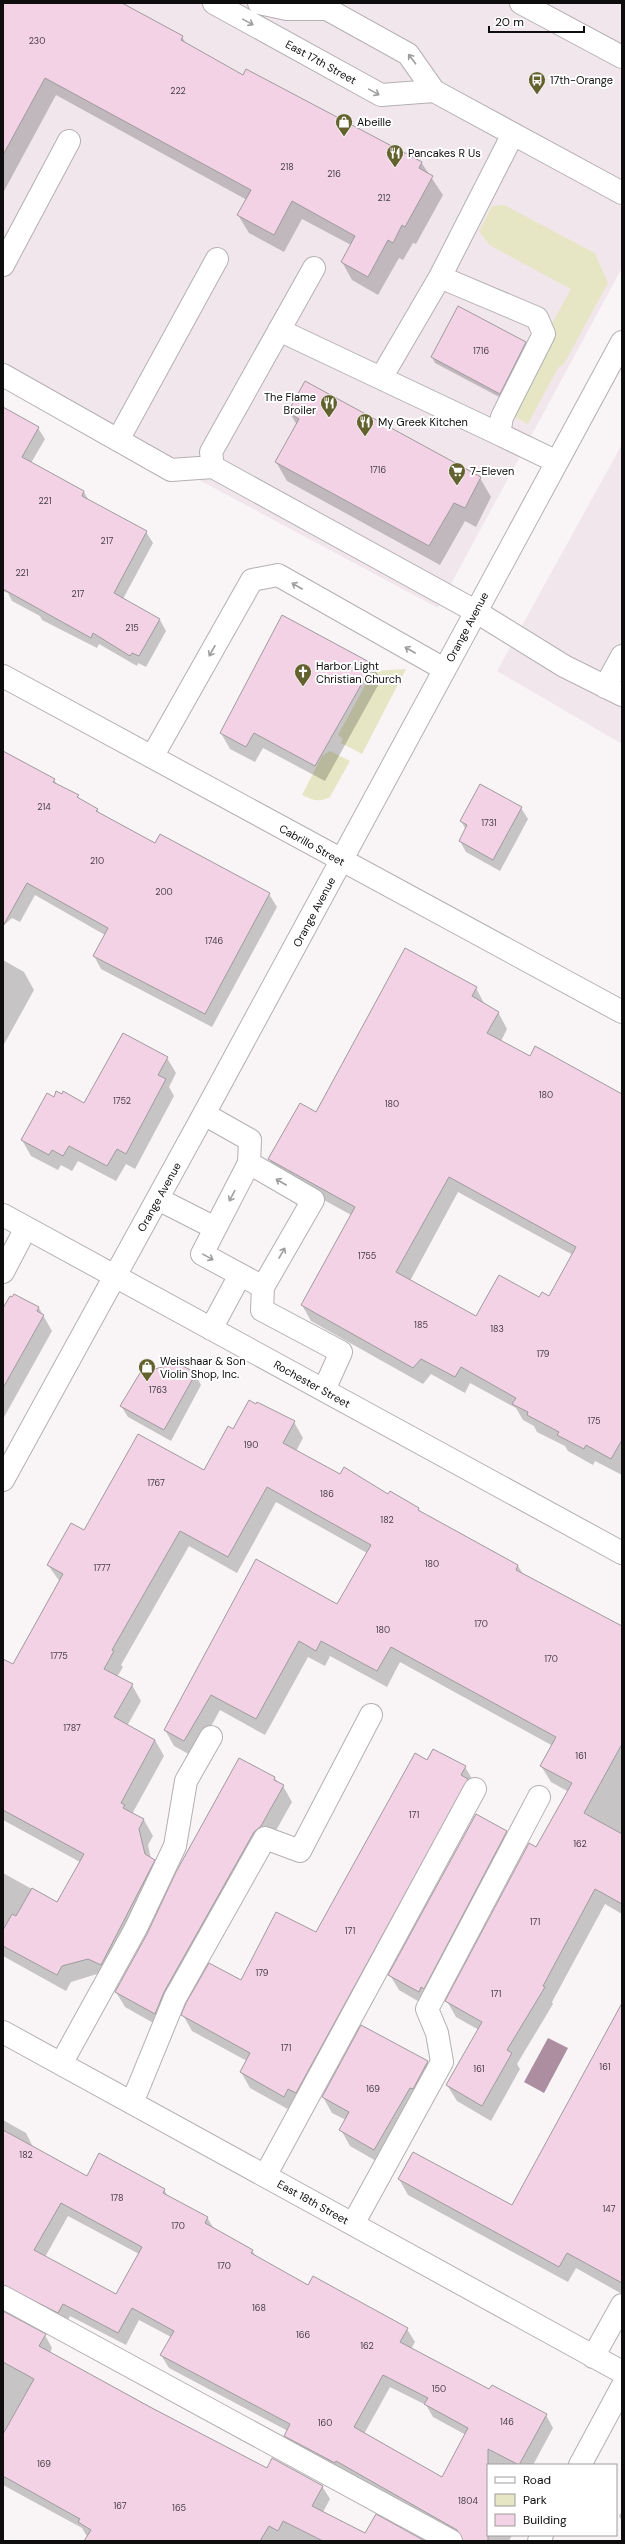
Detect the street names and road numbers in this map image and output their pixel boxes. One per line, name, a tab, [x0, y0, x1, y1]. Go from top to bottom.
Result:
street label: East 17th Street	[283, 37, 359, 87]
street label: Orange Avenue	[443, 590, 491, 664]
street label: Cabrillo Street	[277, 821, 347, 869]
street label: Orange Avenue	[290, 875, 338, 949]
street label: Orange Avenue	[134, 1160, 184, 1234]
street label: Rochester Street	[271, 1357, 353, 1411]
street label: East 18th Street	[275, 2177, 351, 2227]

